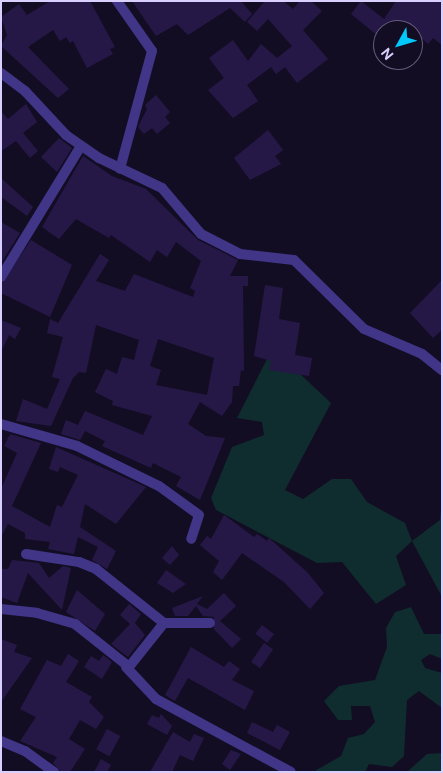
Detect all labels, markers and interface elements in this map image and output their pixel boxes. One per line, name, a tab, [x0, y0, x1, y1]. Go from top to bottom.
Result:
north arrow	[373, 20, 423, 70]
text: N	[377, 44, 397, 63]

